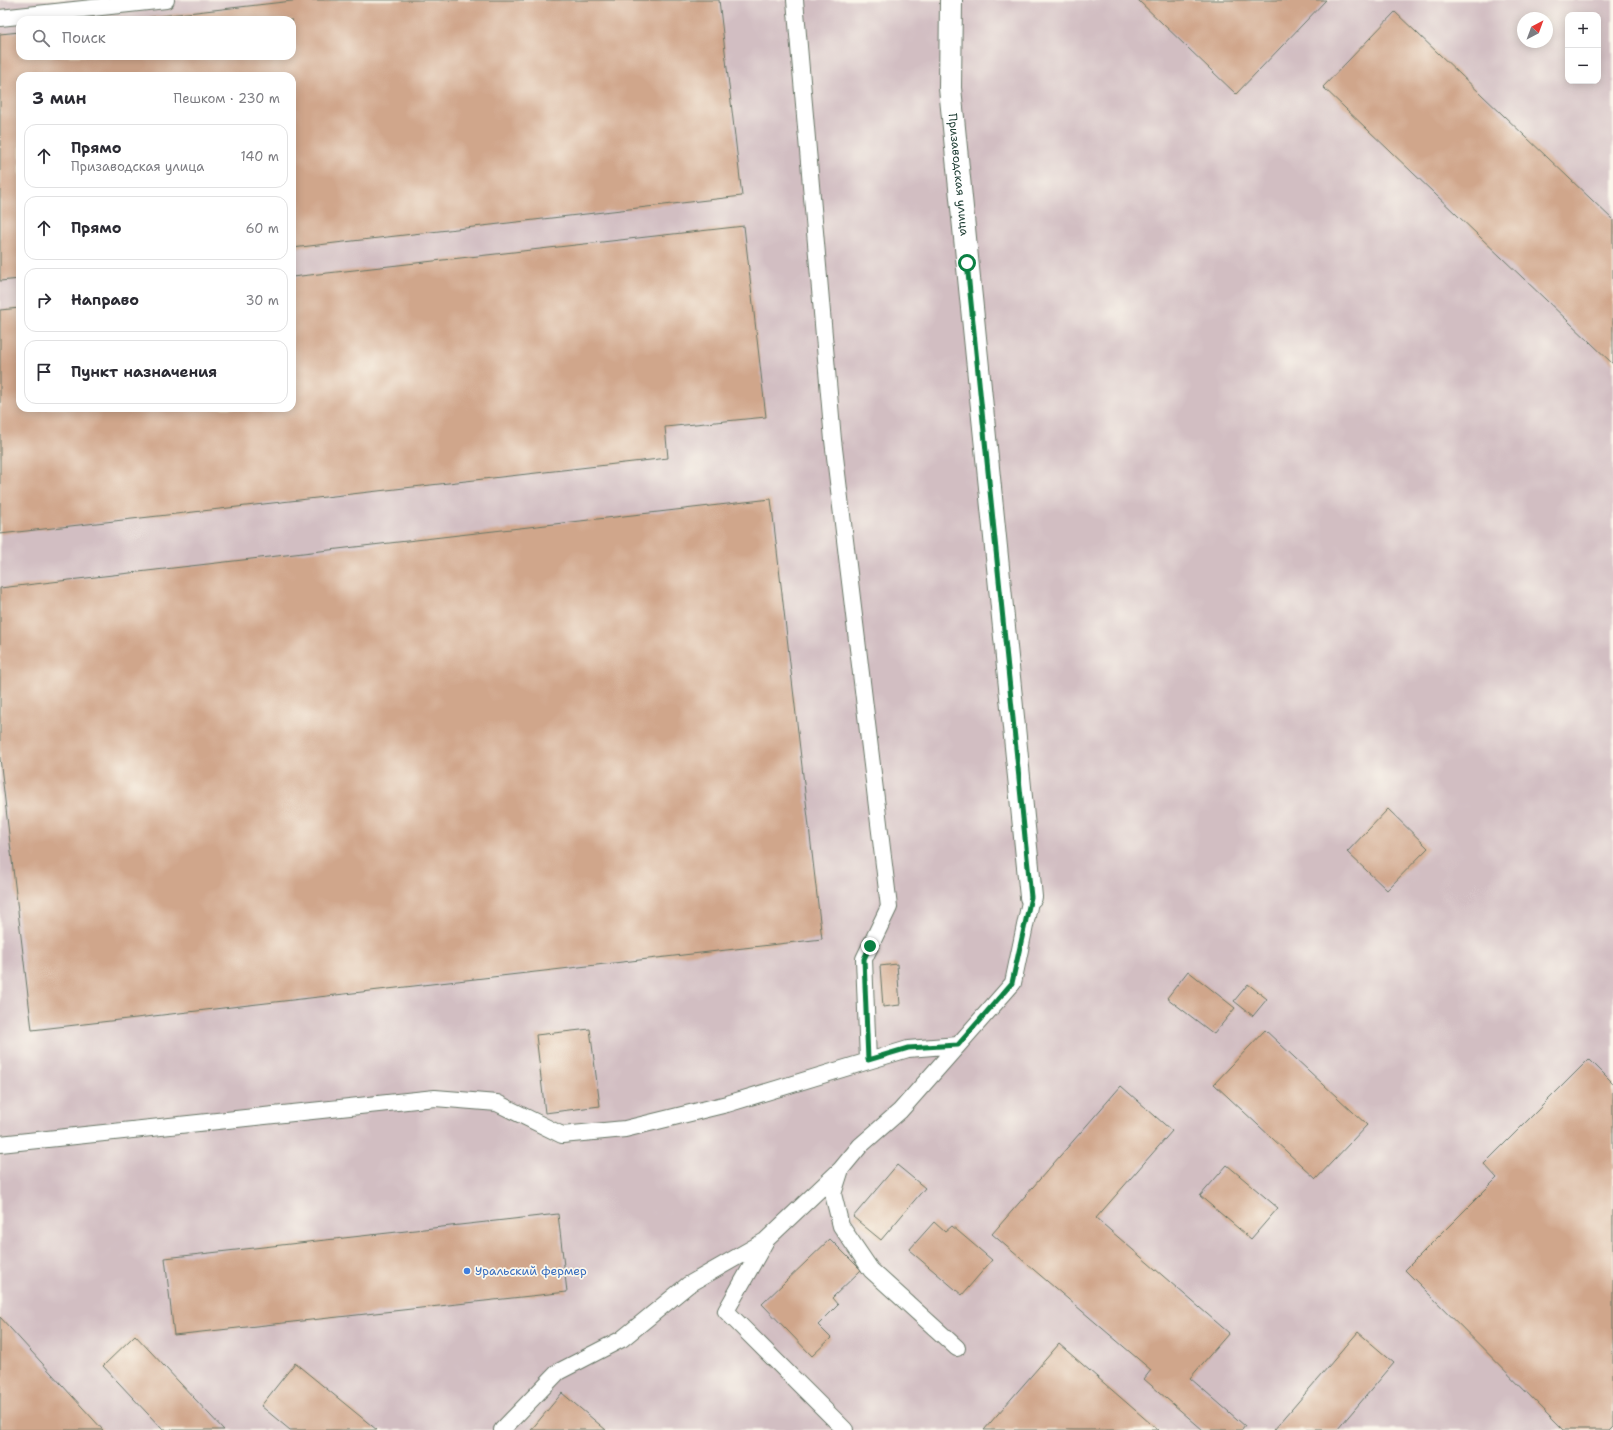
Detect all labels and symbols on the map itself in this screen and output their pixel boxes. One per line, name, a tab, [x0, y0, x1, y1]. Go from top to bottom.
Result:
north arrow	[1517, 12, 1553, 48]
street label: Призаводская улица	[945, 113, 973, 237]
route start	[958, 254, 976, 272]
route end	[861, 937, 879, 955]
place label: Уральский фермер	[475, 1263, 587, 1279]
marker: Уральский фермер	[462, 1266, 472, 1276]

